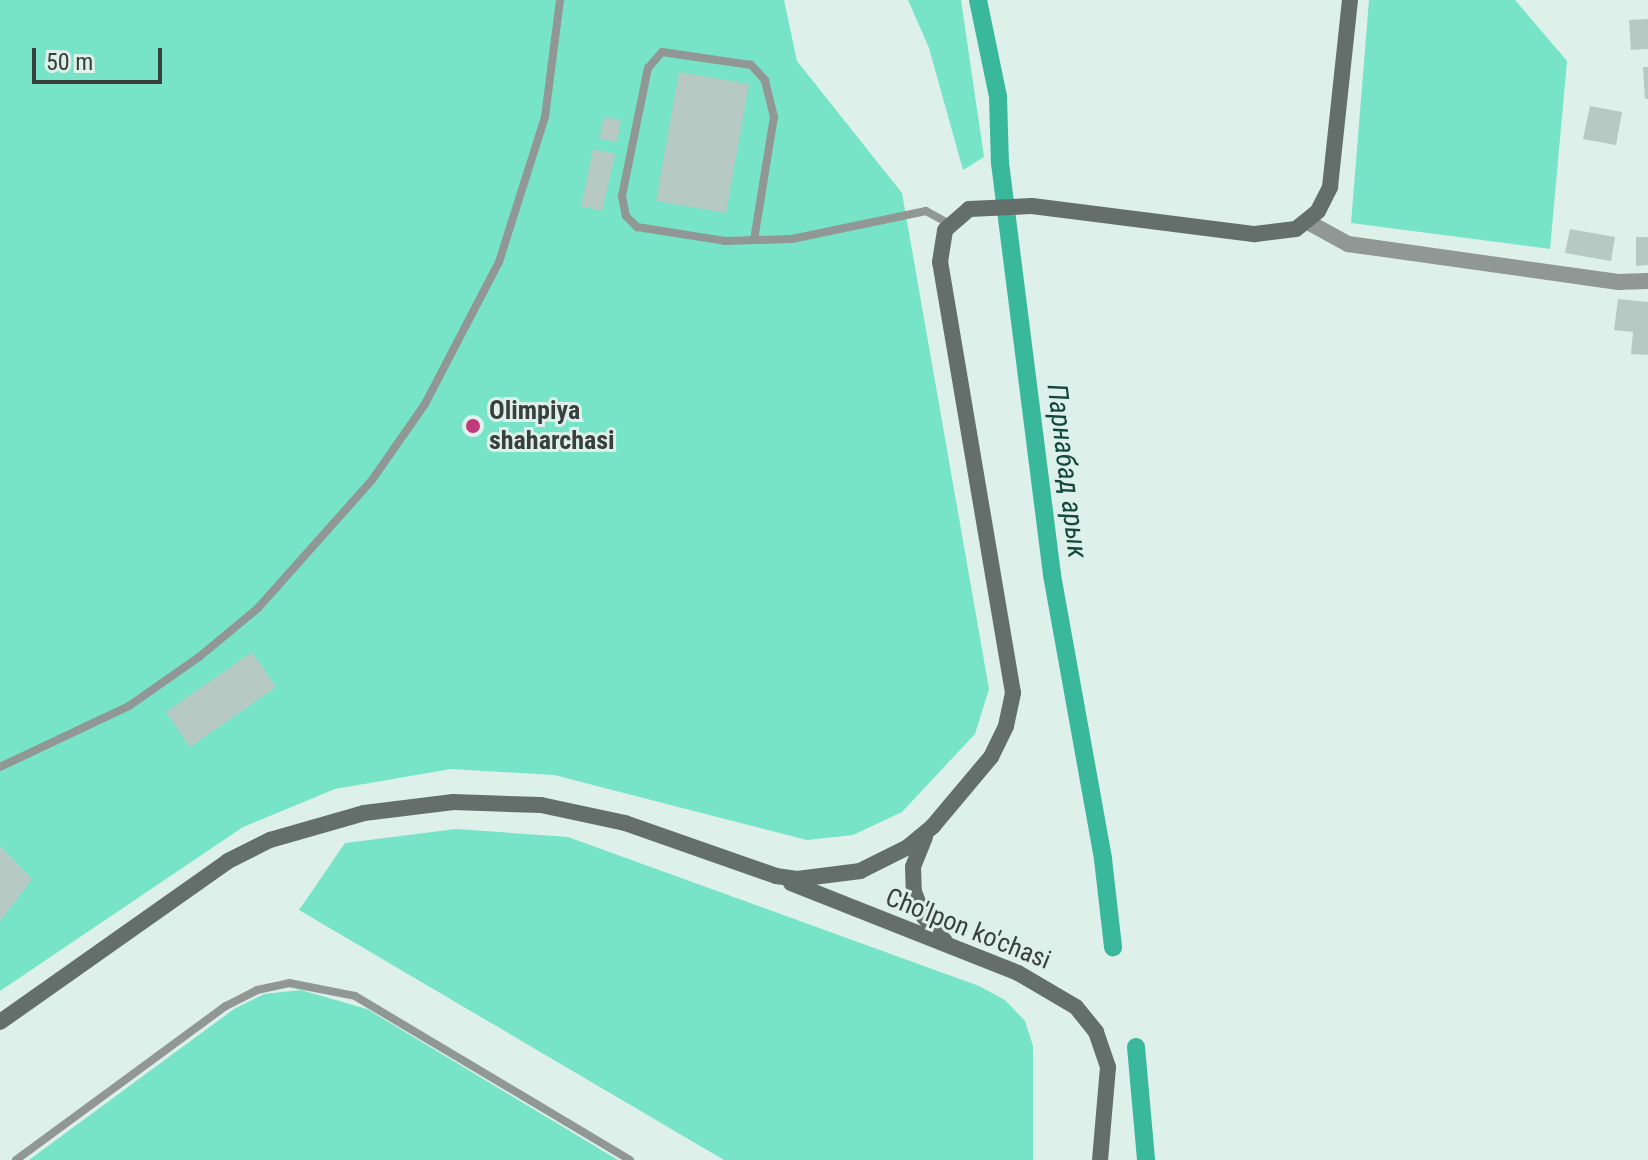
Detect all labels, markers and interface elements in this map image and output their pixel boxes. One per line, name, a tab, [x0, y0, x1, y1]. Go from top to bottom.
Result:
scale bar	[36, 32, 166, 82]
text: 50 m	[46, 48, 93, 76]
water label: Парнабад арык	[1040, 382, 1094, 560]
place label: Olimpiya shaharchasi	[489, 395, 615, 456]
marker: Olimpiya shaharchasi	[464, 417, 482, 435]
street label: Cho'lpon ko'chasi	[881, 882, 1055, 976]

